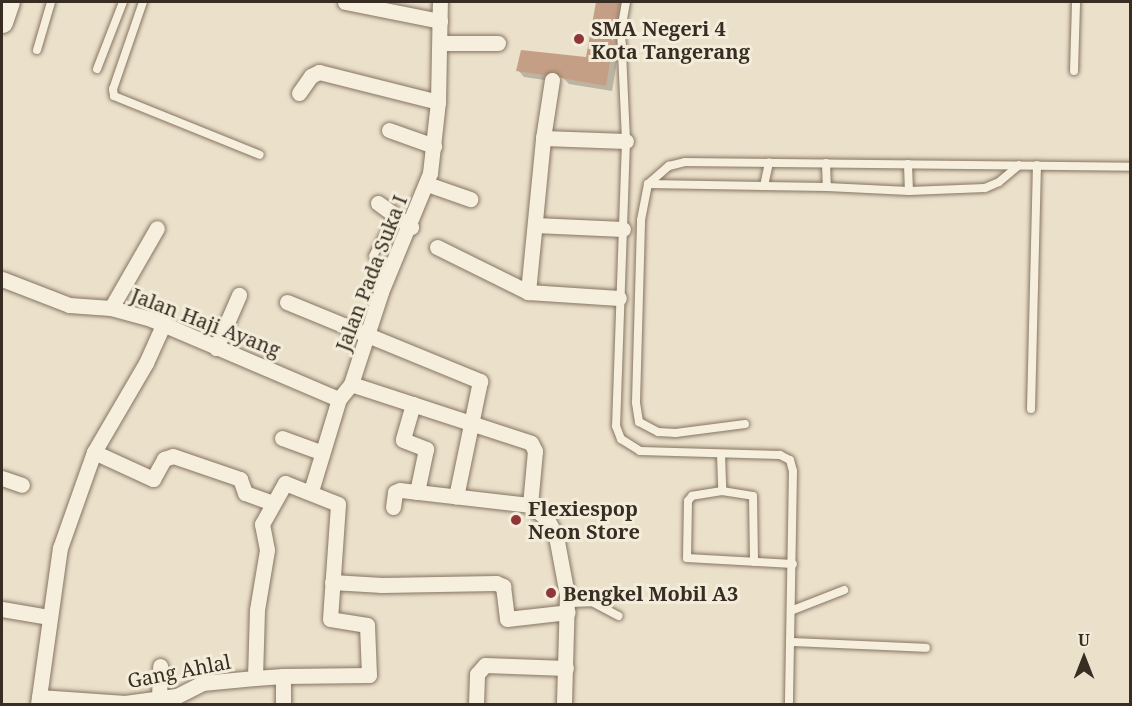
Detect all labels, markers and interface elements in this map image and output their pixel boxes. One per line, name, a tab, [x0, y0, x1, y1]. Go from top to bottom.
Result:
place label: SMA Negeri 4 Kota Tangerang	[591, 16, 750, 63]
marker: SMA Negeri 4 Kota Tangerang	[572, 32, 586, 46]
street label: Jalan Pada Suka I	[330, 192, 412, 354]
street label: Jalan Haji Ayang	[128, 282, 284, 362]
place label: Flexiespop Neon Store	[528, 496, 640, 543]
marker: Flexiespop Neon Store	[509, 513, 523, 527]
place label: Bengkel Mobil A3	[563, 581, 738, 605]
marker: Bengkel Mobil A3	[544, 586, 558, 600]
north arrow	[1054, 628, 1114, 688]
text: U	[1078, 629, 1090, 651]
street label: Gang Ahlal	[125, 649, 233, 693]

